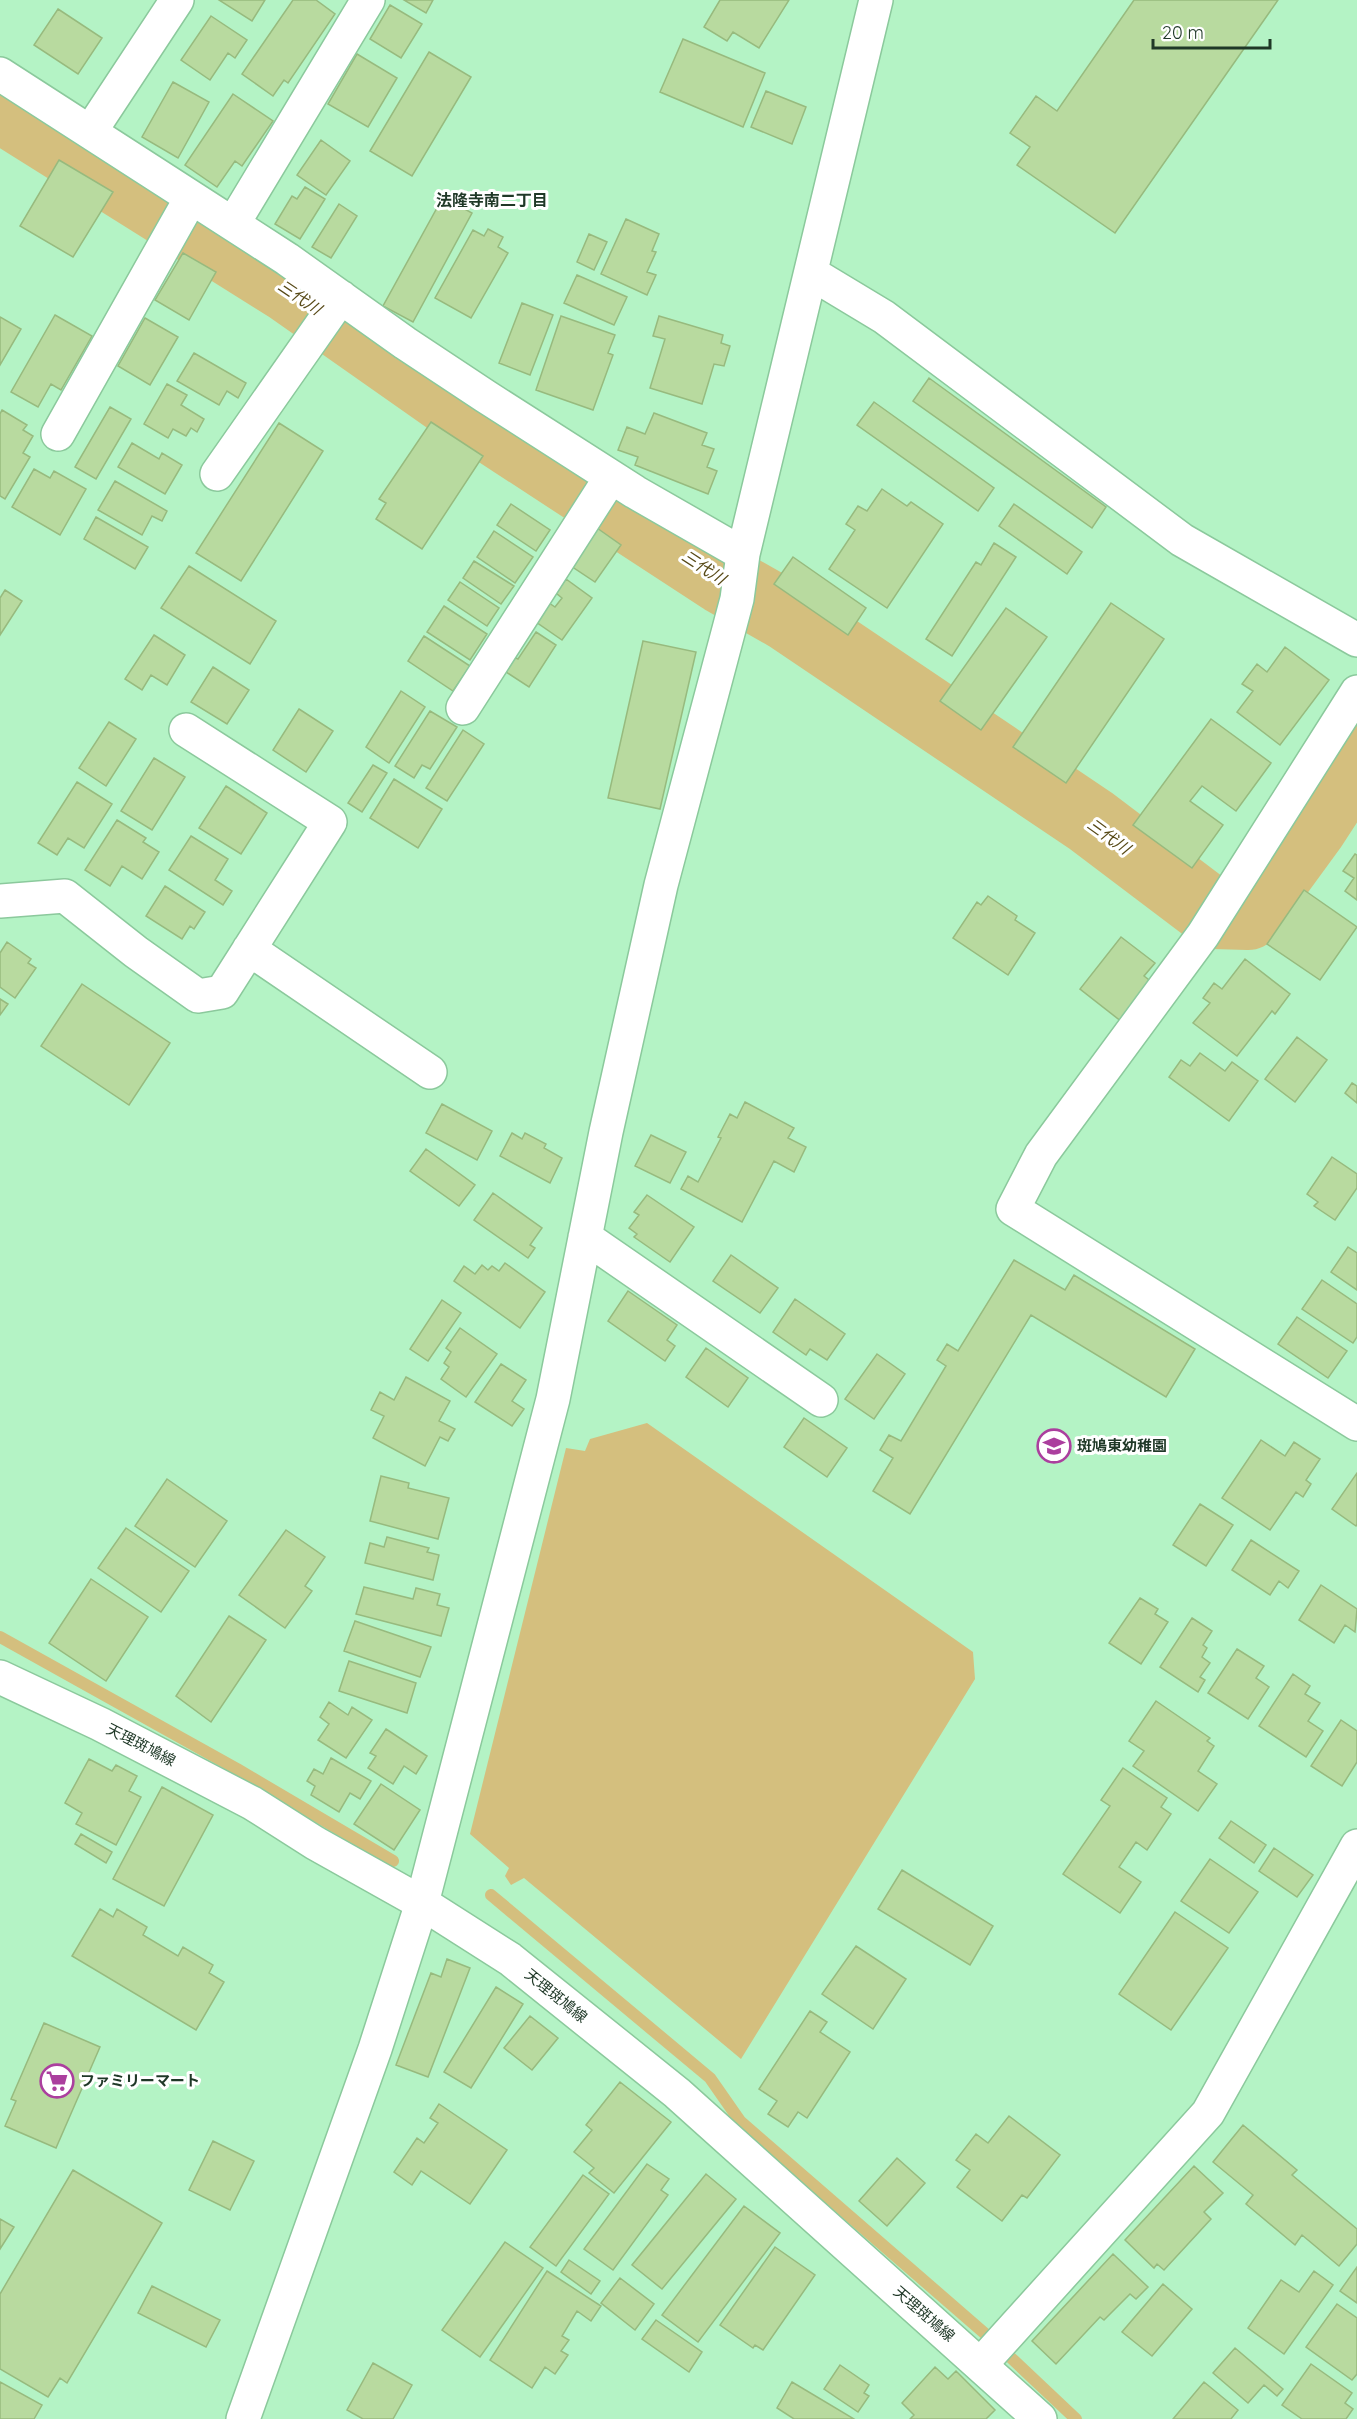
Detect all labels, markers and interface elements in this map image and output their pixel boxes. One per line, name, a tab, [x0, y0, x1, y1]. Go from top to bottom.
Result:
scale bar	[1153, 12, 1270, 50]
text: 20 m	[1162, 21, 1204, 44]
district label: 法隆寺南二丁目	[436, 190, 548, 210]
water label: 三代川	[275, 275, 327, 320]
water label: 三代川	[678, 546, 731, 590]
water label: 三代川	[1084, 814, 1136, 859]
school or university icon: 斑鳩東幼稚園	[1036, 1428, 1072, 1464]
place label: 斑鳩東幼稚園	[1077, 1436, 1167, 1455]
street label: 天理斑鳩線	[103, 1719, 179, 1770]
street label: 天理斑鳩線	[521, 1965, 591, 2027]
supermarket icon: ファミリーマート	[39, 2063, 75, 2099]
place label: ファミリーマート	[80, 2071, 200, 2090]
street label: 天理斑鳩線	[890, 2282, 959, 2345]

